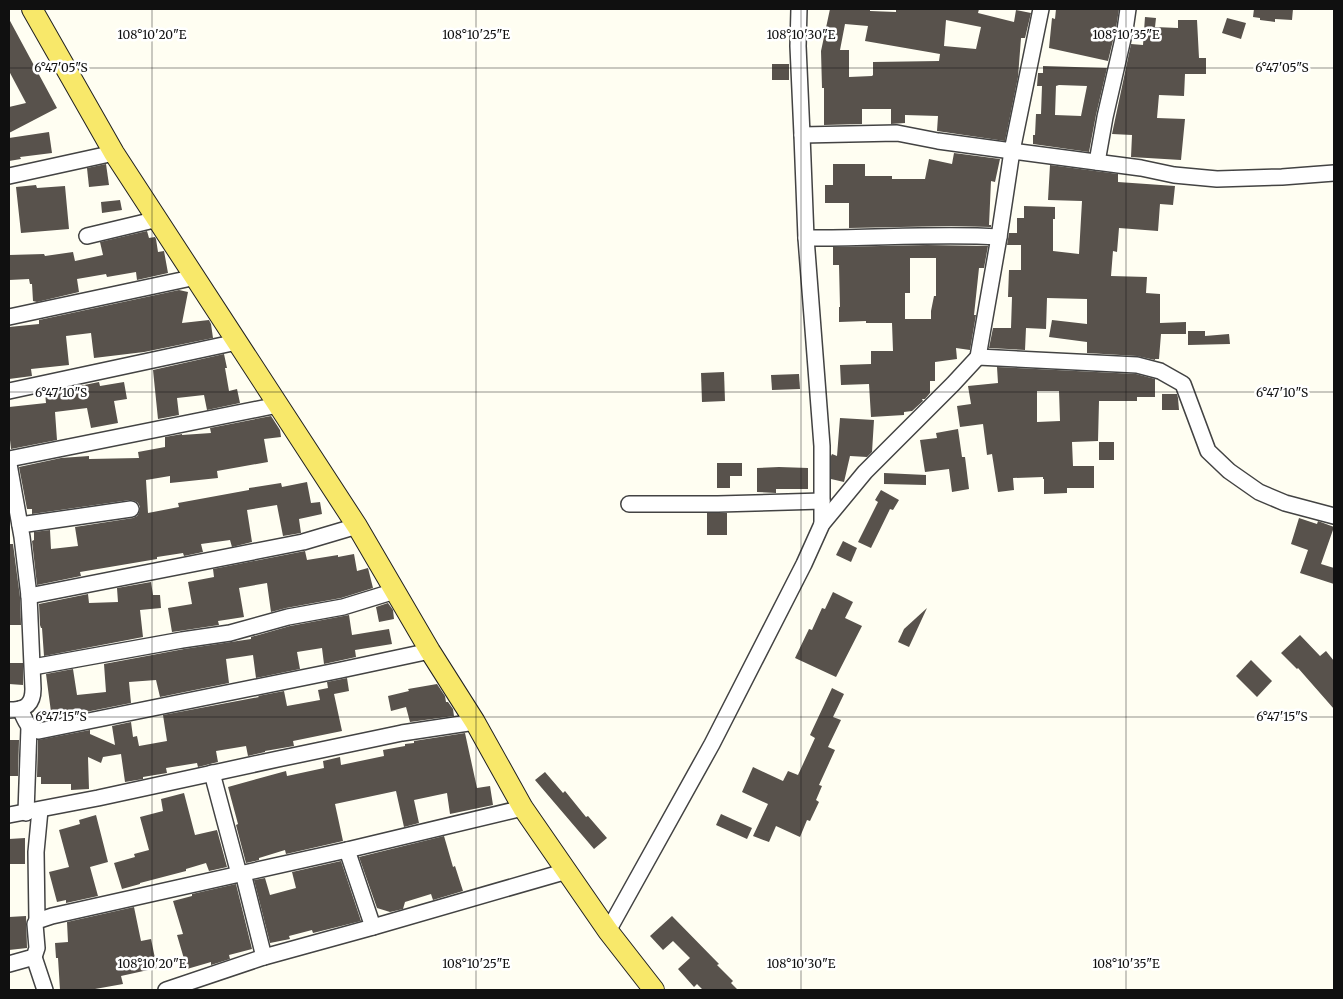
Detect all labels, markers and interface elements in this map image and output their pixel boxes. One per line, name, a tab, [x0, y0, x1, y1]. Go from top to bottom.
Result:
text: 108°10'20"E	[118, 27, 187, 42]
text: 108°10'25"E	[442, 27, 510, 42]
text: 108°10'30"E	[767, 27, 836, 42]
text: 108°10'35"E	[1092, 27, 1160, 42]
text: 6°47'05"S	[34, 60, 88, 75]
text: 6°47'05"S	[1255, 60, 1309, 75]
text: 6°47'10"S	[35, 385, 87, 400]
text: 6°47'10"S	[1256, 385, 1308, 400]
text: 6°47'15"S	[35, 709, 87, 724]
text: 6°47'15"S	[1256, 709, 1308, 724]
text: 108°10'20"E	[118, 956, 187, 971]
text: 108°10'25"E	[442, 956, 510, 971]
text: 108°10'30"E	[767, 956, 836, 971]
text: 108°10'35"E	[1092, 956, 1160, 971]

